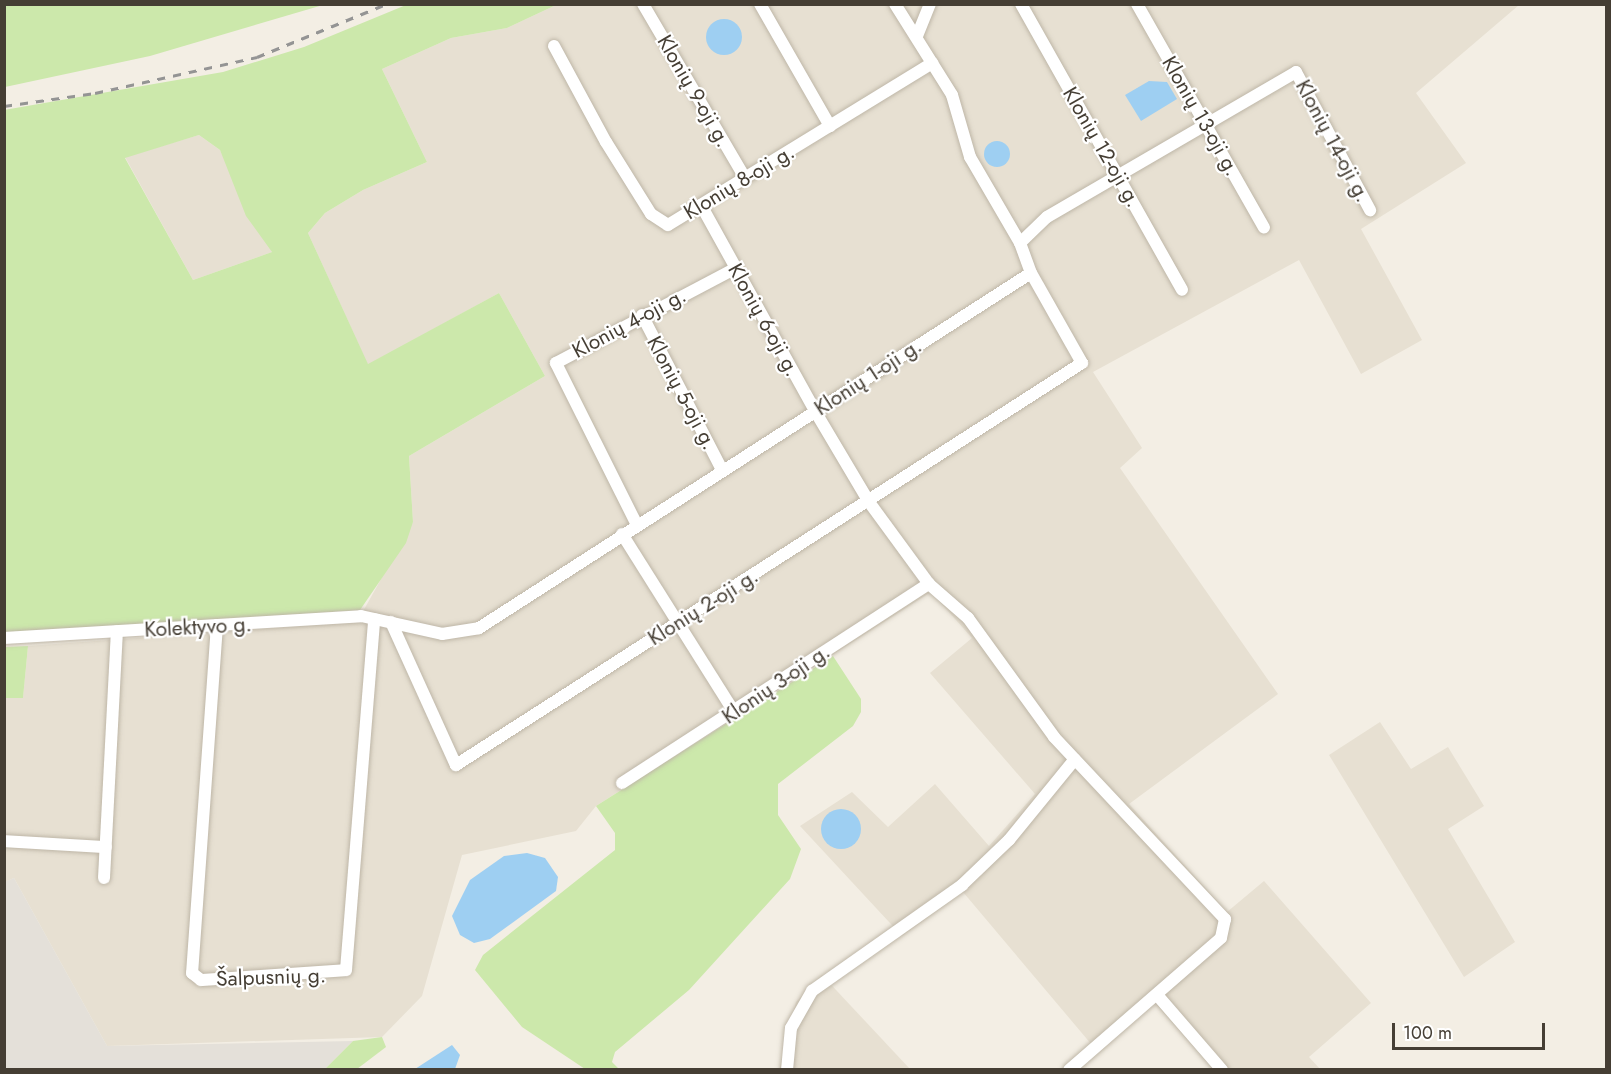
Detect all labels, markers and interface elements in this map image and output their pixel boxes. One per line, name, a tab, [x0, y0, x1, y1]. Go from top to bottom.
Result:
street label: Klonių 9-oji g.	[652, 30, 736, 152]
street label: Klonių 13-oji g.	[1157, 52, 1245, 180]
street label: Klonių 14-oji g.	[1290, 76, 1376, 206]
street label: Klonių 12-oji g.	[1057, 82, 1147, 212]
street label: Klonių 8-oji g.	[679, 139, 799, 225]
street label: Klonių 6-oji g.	[723, 259, 805, 381]
street label: Klonių 4-oji g.	[568, 282, 690, 364]
street label: Klonių 5-oji g.	[642, 332, 722, 454]
street label: Klonių 1-oji g.	[810, 333, 926, 421]
street label: Klonių 2-oji g.	[643, 563, 763, 651]
street label: Kolektyvo g.	[144, 612, 252, 642]
street label: Klonių 3-oji g.	[717, 639, 835, 729]
street label: Šalpusnių g.	[216, 962, 326, 992]
scale bar	[1395, 1011, 1548, 1049]
text: 100 m	[1403, 1020, 1452, 1046]

